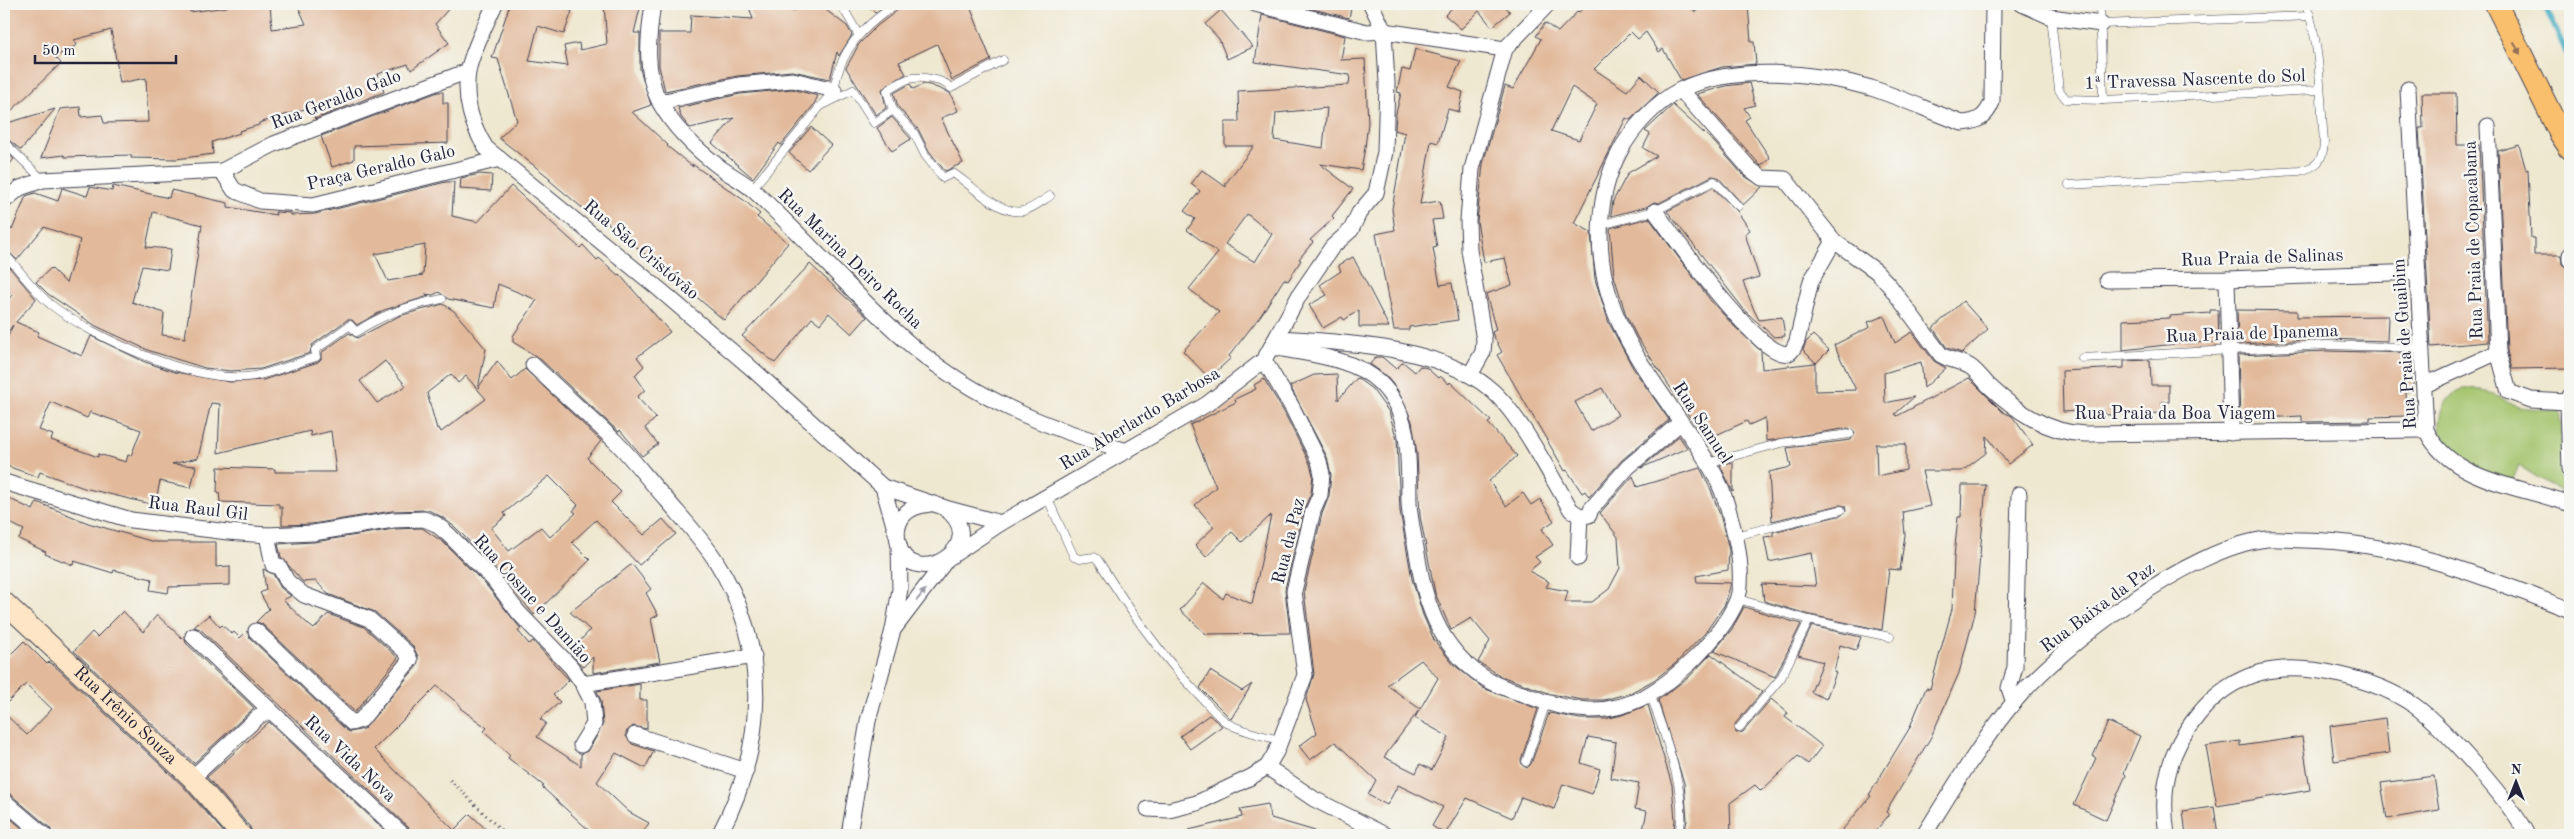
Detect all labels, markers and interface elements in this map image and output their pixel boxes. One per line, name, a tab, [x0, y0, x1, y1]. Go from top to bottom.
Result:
scale bar	[35, 32, 176, 64]
one-way arrow	[2513, 41, 2521, 55]
text: 50 m	[42, 44, 76, 59]
street label: Rua Geraldo Galo	[268, 67, 404, 133]
street label: 1ª Travessa Nascente do Sol	[2084, 67, 2306, 93]
street label: Rua Praia de Copacabana	[2462, 140, 2486, 340]
street label: Praça Geraldo Galo	[305, 142, 457, 194]
street label: Rua Marina Deiro Rocha	[774, 185, 926, 333]
street label: Rua São Cristóvão	[580, 197, 702, 303]
street label: Rua Praia de Salinas	[2180, 246, 2344, 270]
street label: Rua Praia de Guaibim	[2390, 258, 2420, 430]
street label: Rua Praia de Ipanema	[2165, 322, 2339, 346]
street label: Rua Aberlardo Barbosa	[1057, 364, 1223, 474]
street label: Rua Samuel	[1669, 379, 1735, 467]
street label: Rua Praia da Boa Viagem	[2074, 405, 2276, 423]
street label: Rua Raul Gil	[147, 494, 249, 524]
street label: Rua da Paz	[1270, 496, 1308, 586]
street label: Rua Cosme e Damião	[470, 531, 594, 667]
street label: Rua Baixa da Paz	[2038, 559, 2158, 657]
one-way arrow	[915, 589, 926, 602]
street label: Rua Irênio Souza	[70, 663, 180, 768]
street label: Rua Vida Nova	[301, 712, 399, 806]
north arrow	[2492, 756, 2542, 806]
text: N	[2511, 763, 2522, 777]

